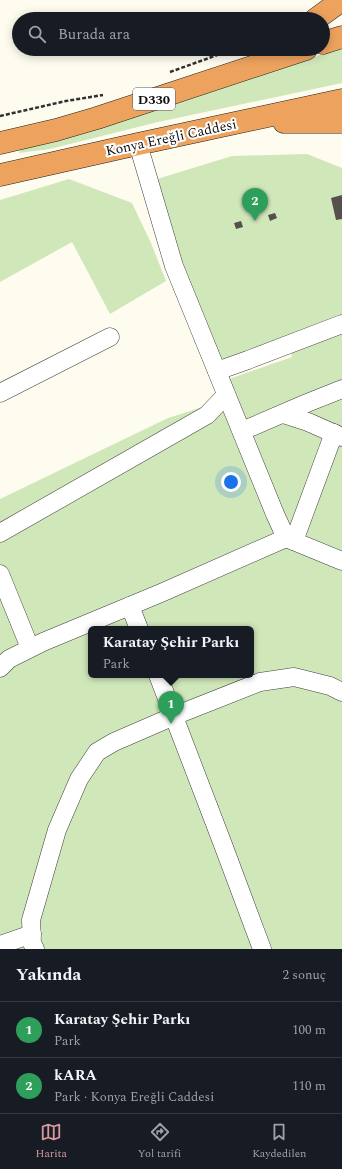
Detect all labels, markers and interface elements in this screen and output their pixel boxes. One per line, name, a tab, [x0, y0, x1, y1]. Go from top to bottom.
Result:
search box	[12, 12, 330, 56]
icon: search	[26, 23, 48, 45]
text: Burada ara	[58, 23, 130, 46]
road number: D330	[133, 88, 175, 110]
street label: Konya Ereğli Caddesi	[104, 113, 238, 162]
pin: 2	[242, 188, 268, 221]
your location	[221, 472, 241, 492]
popup	[88, 626, 254, 678]
text: Karatay Şehir Parkı	[103, 631, 239, 654]
text: Park	[103, 654, 130, 674]
pin: 1	[158, 691, 184, 724]
text: Yakında	[16, 962, 81, 988]
text: 2 sonuç	[283, 965, 326, 985]
text: Karatay Şehir Parkı	[54, 1008, 190, 1031]
text: 1	[25, 1020, 33, 1040]
text: 100 m	[292, 1020, 326, 1040]
text: Park	[54, 1031, 81, 1051]
text: kARA	[54, 1064, 97, 1087]
text: 2	[25, 1076, 33, 1096]
text: 110 m	[292, 1076, 326, 1096]
text: Park · Konya Ereğli Caddesi	[54, 1087, 214, 1107]
tab: Harita	[35, 1121, 67, 1162]
tab: Yol tarifi	[138, 1121, 181, 1162]
tab: Kaydedilen	[252, 1121, 307, 1162]

